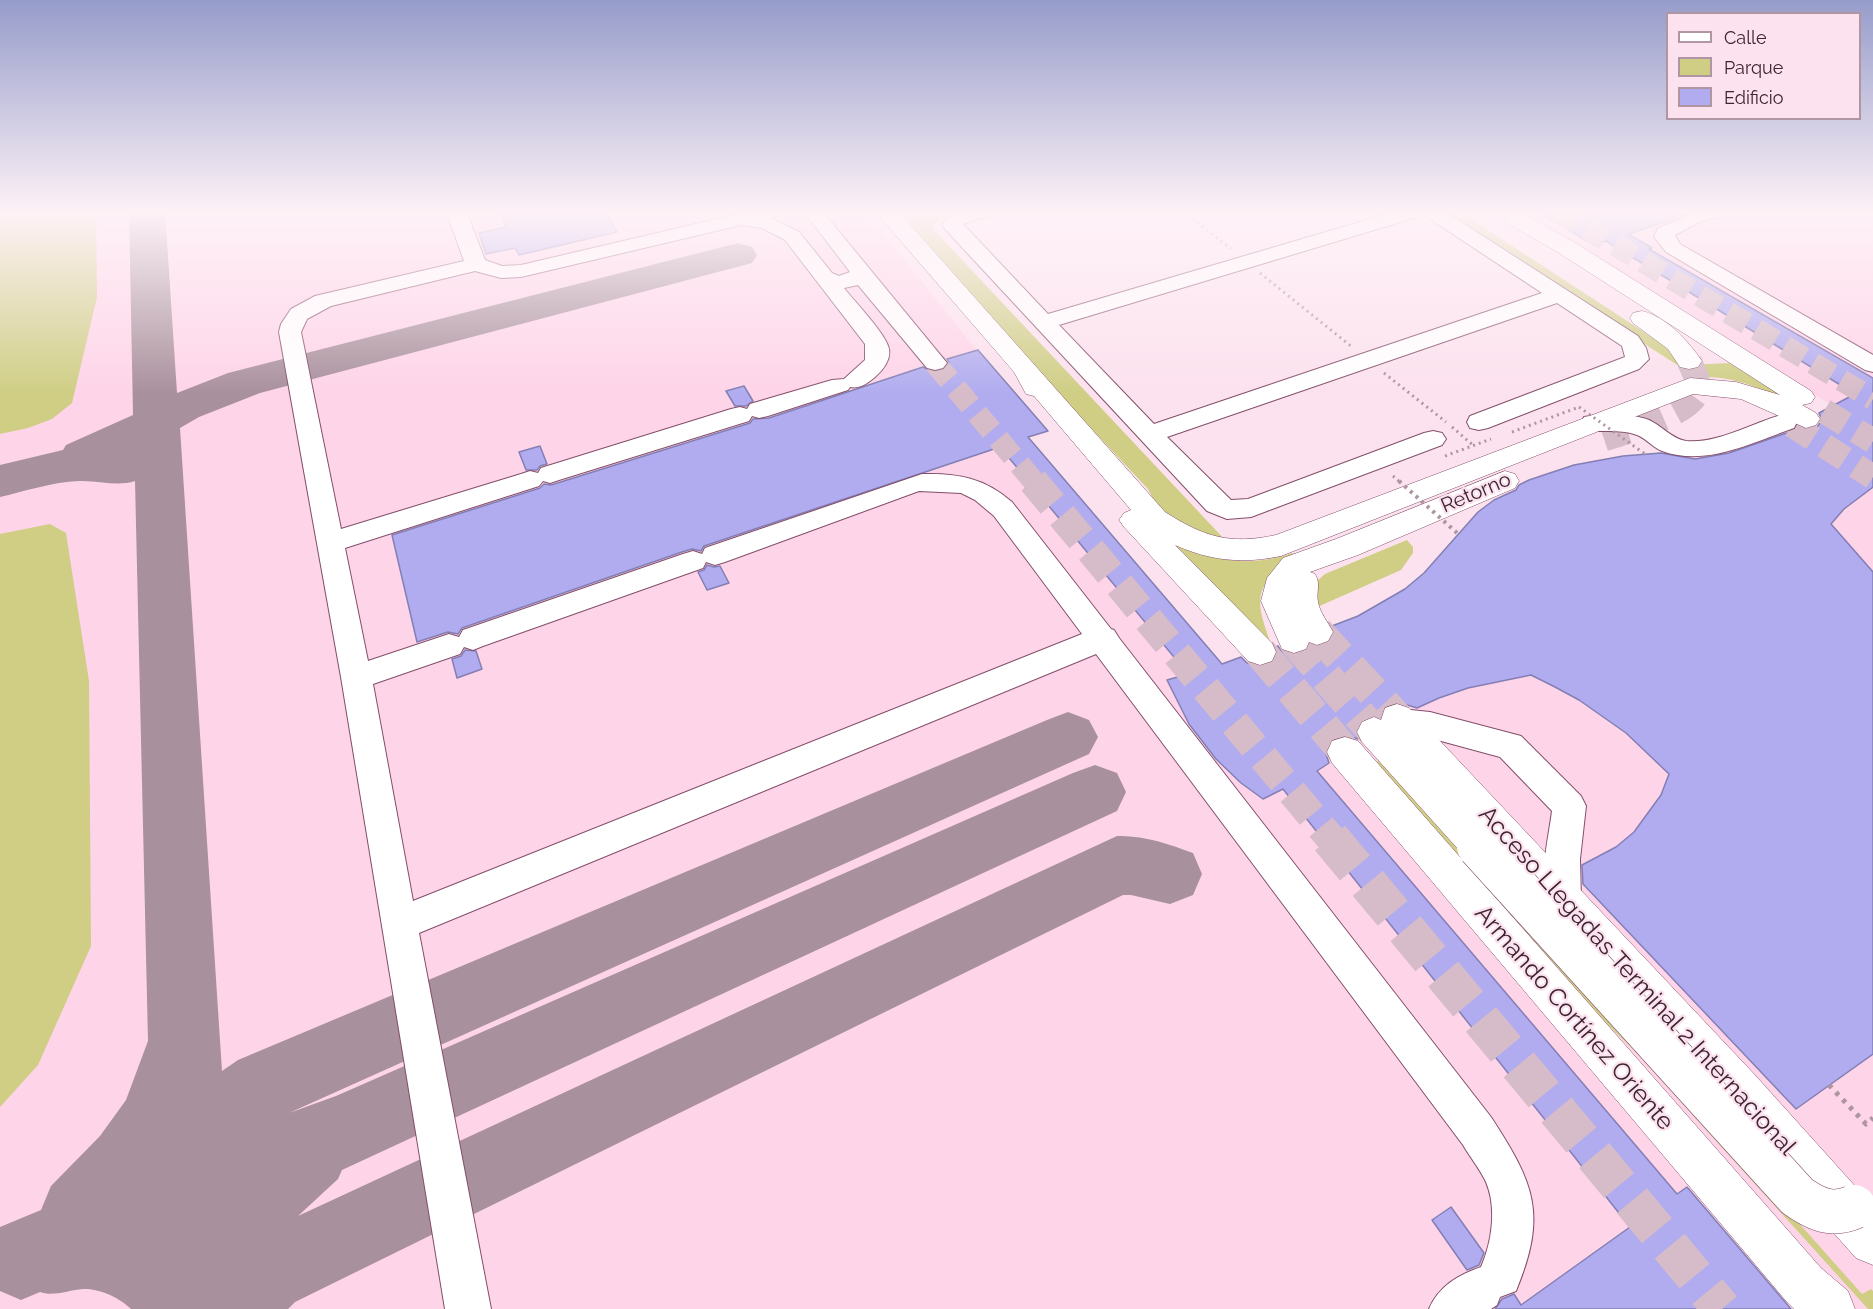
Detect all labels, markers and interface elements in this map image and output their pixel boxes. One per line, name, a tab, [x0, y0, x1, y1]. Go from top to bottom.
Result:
legend	[1666, 12, 1861, 120]
text: Calle	[1724, 27, 1767, 48]
text: Parque	[1724, 57, 1783, 78]
text: Edificio	[1724, 87, 1783, 108]
street label: Retorno	[1438, 468, 1514, 518]
street label: Acceso Llegadas Terminal 2 Internacional	[1472, 800, 1802, 1162]
street label: Armando Cortínez Oriente	[1468, 900, 1680, 1136]

